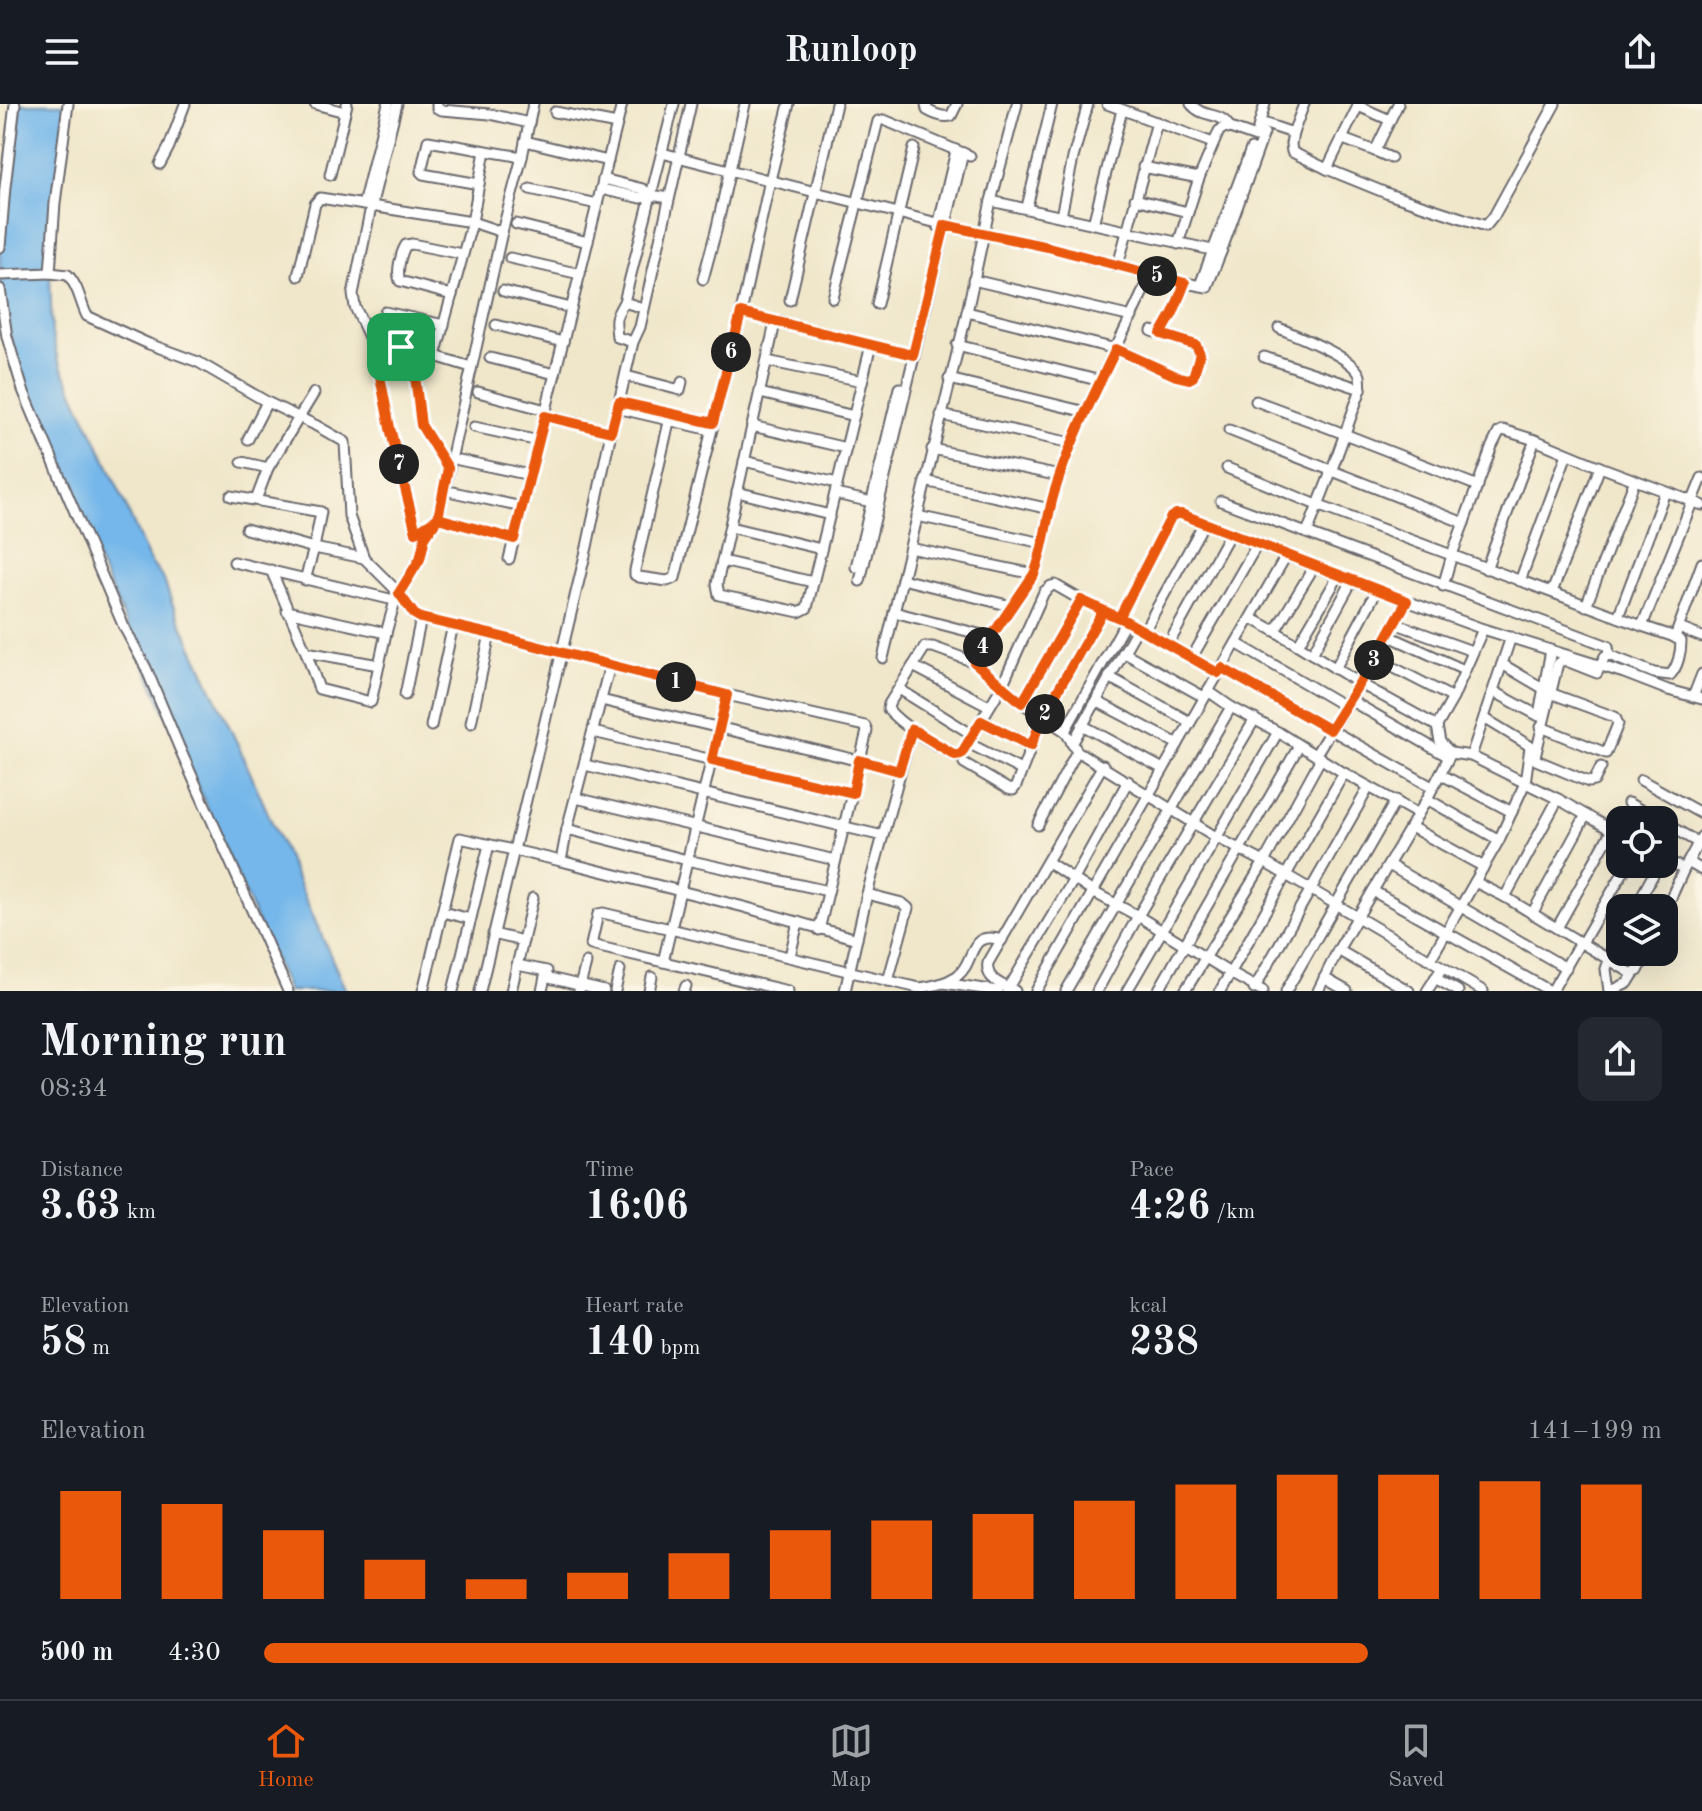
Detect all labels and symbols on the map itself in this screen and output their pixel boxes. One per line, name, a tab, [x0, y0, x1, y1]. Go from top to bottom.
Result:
pin: 5	[1137, 256, 1177, 296]
pin	[367, 313, 435, 381]
pin: 6	[711, 332, 751, 372]
pin: 7	[379, 444, 419, 484]
pin: 4	[963, 627, 1003, 667]
pin: 3	[1354, 640, 1394, 680]
pin: 1	[656, 662, 696, 702]
pin: 2	[1025, 694, 1065, 734]

